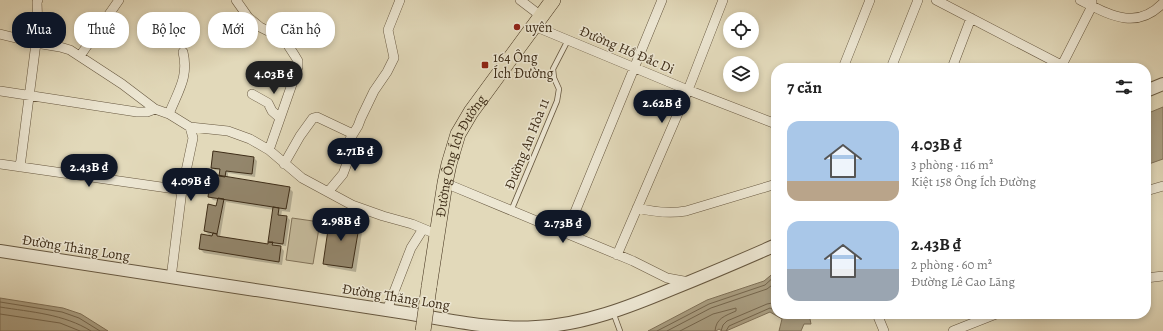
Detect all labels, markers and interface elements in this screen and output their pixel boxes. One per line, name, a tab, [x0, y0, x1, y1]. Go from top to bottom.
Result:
chip: Mua	[12, 12, 66, 48]
chip: Thuê	[74, 12, 129, 48]
chip: Bộ lọc	[137, 12, 200, 48]
chip: Mới	[208, 12, 258, 48]
chip: Căn hộ	[266, 12, 335, 48]
map controls	[723, 12, 759, 92]
button: locate	[723, 12, 759, 48]
place label: uyên	[525, 18, 553, 37]
street label: Đường Hồ Đắc Di	[577, 21, 677, 79]
marker: uyên	[512, 22, 522, 32]
place label: 164 Ông Ích Đường	[493, 48, 554, 83]
button: layers	[723, 56, 759, 92]
marker: 164 Ông Ích Đường	[480, 60, 490, 70]
pin: 4.03B ₫	[237, 61, 311, 95]
text: 4.03B ₫	[255, 65, 293, 82]
text: 7 căn	[787, 76, 822, 99]
icon: filters	[1113, 76, 1135, 98]
pin: 2.62B ₫	[625, 90, 699, 124]
street label: Đường Ông Ích Đường	[430, 91, 490, 218]
text: 2.62B ₫	[642, 94, 682, 111]
street label: Đường An Hòa 11	[500, 95, 554, 192]
text: 4.03B ₫	[911, 133, 962, 156]
icon: home	[819, 137, 867, 185]
pin: 2.71B ₫	[318, 138, 392, 172]
text: 2.71B ₫	[336, 142, 374, 159]
pin: 2.43B ₫	[52, 154, 126, 188]
text: 3 phòng · 116 m²	[911, 156, 993, 173]
text: 2.43B ₫	[70, 158, 108, 175]
pin: 4.09B ₫	[154, 168, 228, 202]
text: 4.09B ₫	[171, 172, 211, 189]
text: Kiệt 158 Ông Ích Đường	[911, 173, 1036, 190]
pin: 2.98B ₫	[304, 208, 378, 242]
pin: 2.73B ₫	[526, 210, 600, 244]
text: 2.98B ₫	[321, 212, 361, 229]
text: 2.73B ₫	[544, 214, 582, 231]
street label: Đường Thăng Long	[21, 230, 131, 266]
text: 2.43B ₫	[911, 233, 961, 256]
icon: home	[819, 237, 867, 285]
text: 2 phòng · 60 m²	[911, 256, 992, 273]
text: Đường Lê Cao Lãng	[911, 273, 1015, 290]
street label: Đường Thăng Long	[341, 279, 451, 315]

